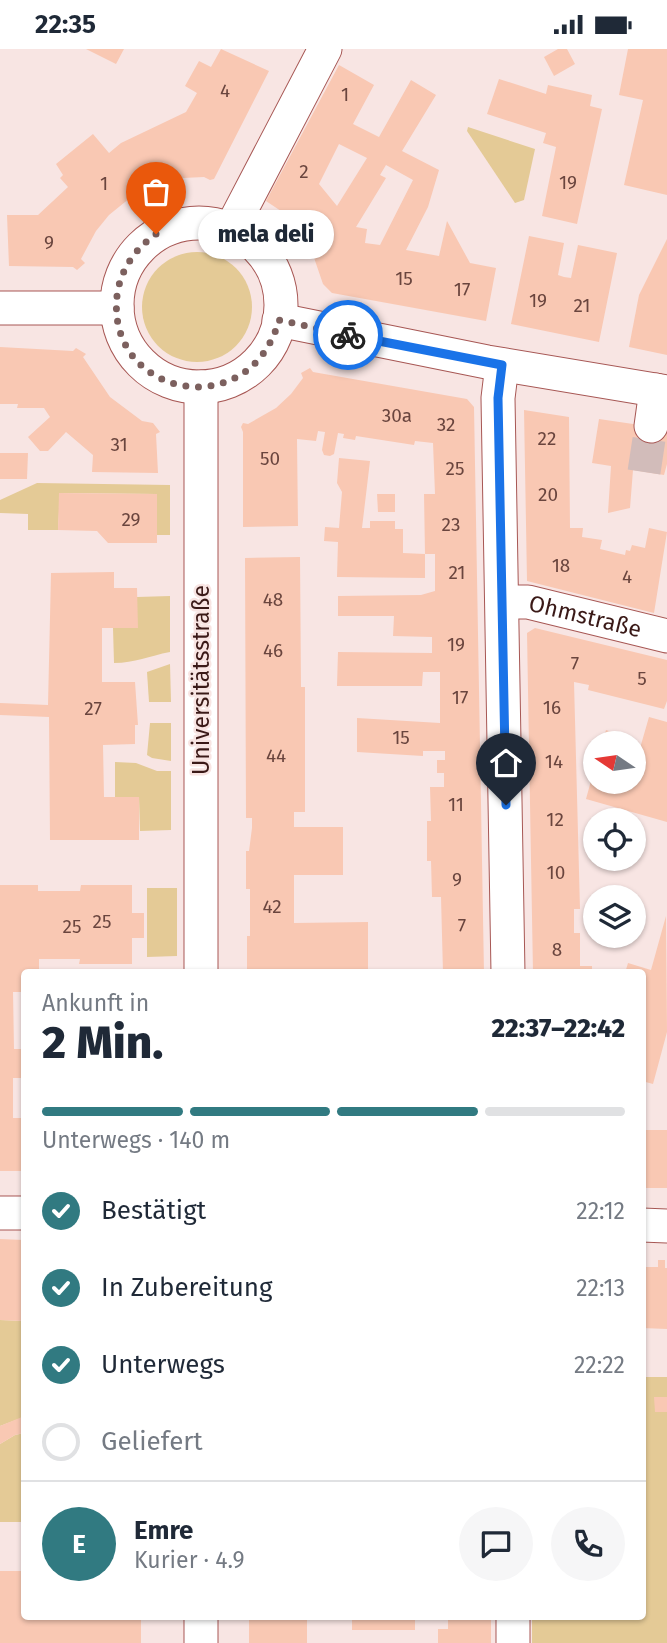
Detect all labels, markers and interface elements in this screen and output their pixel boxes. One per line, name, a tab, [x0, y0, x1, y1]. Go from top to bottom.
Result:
text: 22:35	[35, 9, 96, 40]
house number: 4	[220, 79, 230, 102]
house number: 1	[341, 83, 349, 106]
house number: 2	[299, 160, 309, 183]
pin	[126, 162, 186, 234]
house number: 19	[559, 171, 577, 194]
house number: 1	[100, 172, 108, 195]
icon: bag	[137, 173, 175, 211]
callout: mela deli	[198, 209, 334, 259]
text: mela deli	[218, 220, 314, 248]
house number: 9	[44, 231, 54, 254]
house number: 15	[395, 267, 413, 290]
house number: 17	[454, 278, 470, 301]
house number: 19	[529, 289, 547, 312]
house number: 21	[573, 294, 591, 317]
courier	[313, 300, 383, 370]
icon: bike	[329, 316, 367, 354]
house number: 30a	[382, 404, 412, 427]
house number: 32	[437, 413, 455, 436]
house number: 22	[538, 427, 556, 450]
house number: 31	[110, 433, 128, 456]
house number: 50	[260, 447, 280, 470]
house number: 25	[446, 457, 464, 480]
house number: 20	[538, 483, 558, 506]
house number: 29	[121, 508, 141, 531]
house number: 23	[442, 513, 460, 536]
house number: 18	[552, 554, 570, 577]
house number: 21	[448, 561, 466, 584]
house number: 4	[622, 565, 632, 588]
street label: Universitätsstraße	[187, 585, 215, 775]
house number: 48	[263, 588, 283, 611]
street label: Ohmstraße	[526, 589, 644, 643]
house number: 19	[447, 633, 465, 656]
house number: 46	[263, 639, 283, 662]
house number: 7	[571, 652, 579, 675]
house number: 5	[637, 667, 647, 690]
house number: 17	[452, 686, 468, 709]
house number: 16	[543, 696, 561, 719]
house number: 27	[84, 697, 102, 720]
house number: 15	[392, 726, 410, 749]
north arrow	[583, 731, 646, 795]
map controls	[583, 731, 646, 948]
pin	[476, 733, 536, 805]
house number: 44	[266, 744, 286, 767]
icon: home	[487, 744, 525, 782]
house number: 14	[545, 750, 563, 773]
house number: 11	[448, 793, 464, 816]
house number: 12	[546, 808, 564, 831]
button: locate	[583, 808, 646, 871]
house number: 10	[547, 861, 565, 884]
house number: 9	[452, 868, 462, 891]
button: layers	[583, 885, 646, 948]
house number: 42	[262, 895, 282, 918]
house number: 25	[93, 910, 111, 933]
house number: 7	[458, 914, 466, 937]
house number: 25	[63, 915, 81, 938]
house number: 8	[552, 938, 562, 961]
text: Ankunft in	[42, 989, 149, 1017]
text: 22:37–22:42	[491, 1013, 625, 1044]
text: 2 Min.	[42, 1015, 163, 1070]
text: Unterwegs · 140 m	[42, 1126, 230, 1154]
icon: check	[42, 1192, 80, 1230]
text: Bestätigt	[101, 1195, 206, 1226]
text: 22:12	[576, 1197, 625, 1225]
icon: check	[42, 1269, 80, 1307]
text: In Zubereitung	[101, 1272, 273, 1303]
text: 22:13	[576, 1274, 625, 1302]
icon: check	[42, 1346, 80, 1384]
text: Unterwegs	[101, 1349, 225, 1380]
text: 22:22	[574, 1351, 625, 1379]
text: Geliefert	[101, 1426, 203, 1457]
button: chat	[459, 1507, 533, 1581]
button: phone	[551, 1507, 625, 1581]
text: Emre	[134, 1515, 193, 1546]
text: E	[72, 1529, 86, 1560]
text: Kurier · 4.9	[134, 1546, 244, 1574]

